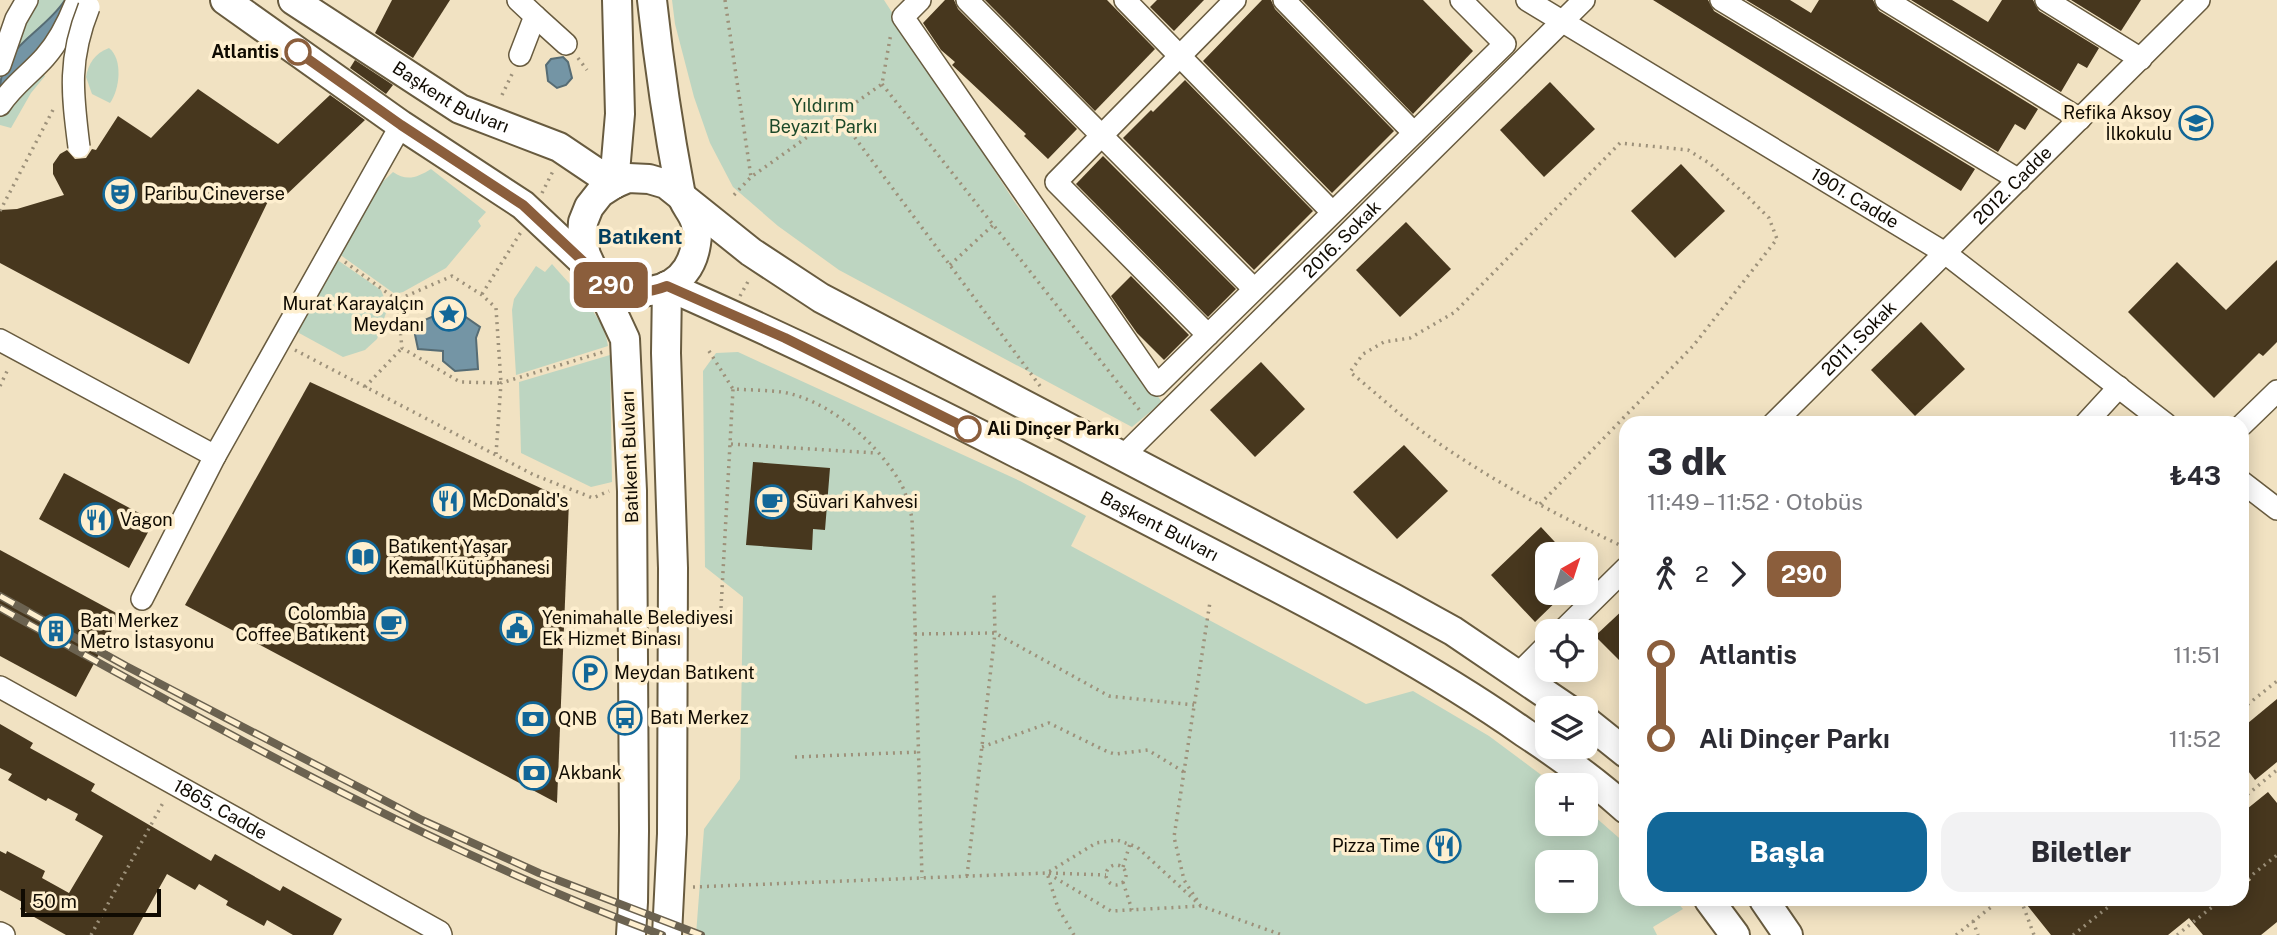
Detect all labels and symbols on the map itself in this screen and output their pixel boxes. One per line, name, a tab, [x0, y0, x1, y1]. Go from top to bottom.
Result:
marker: Atlantis	[285, 39, 311, 65]
place label: Atlantis	[211, 41, 279, 62]
street label: Başkent Bulvarı	[389, 57, 512, 137]
park label: Yıldırım Beyazıt Parkı	[769, 95, 877, 137]
place label: Refika Aksoy İlkokulu	[2063, 102, 2172, 144]
school or university icon: Refika Aksoy İlkokulu	[2177, 104, 2215, 142]
street label: 2012. Cadde	[1969, 142, 2056, 229]
street label: 1901. Cadde	[1807, 163, 1903, 233]
theatre icon: Paribu Cineverse	[101, 175, 139, 213]
place label: Paribu Cineverse	[144, 183, 285, 204]
street label: 2016. Sokak	[1298, 196, 1385, 282]
district label: Batıkent	[598, 224, 682, 249]
line badge: 290	[571, 262, 651, 308]
place label: Murat Karayalçın Meydanı	[282, 293, 424, 335]
place icon: Murat Karayalçın Meydanı	[430, 295, 468, 333]
street label: 2011. Sokak	[1817, 297, 1900, 380]
street label: Batıkent Bulvarı	[617, 391, 642, 523]
marker: Ali Dinçer Parkı	[955, 416, 981, 442]
place label: Ali Dinçer Parkı	[987, 418, 1119, 439]
restaurant icon: McDonald's	[429, 482, 467, 520]
cafe icon: Süvari Kahvesi	[753, 483, 791, 521]
street label: Başkent Bulvarı	[1097, 487, 1222, 565]
place label: McDonald's	[472, 490, 568, 511]
place label: Süvari Kahvesi	[796, 491, 918, 512]
restaurant icon: Vagon	[77, 501, 115, 539]
place label: Vagon	[120, 509, 173, 530]
place label: Batıkent Yaşar Kemal Kütüphanesi	[388, 536, 550, 578]
library icon: Batıkent Yaşar Kemal Kütüphanesi	[344, 538, 382, 576]
north arrow	[1535, 542, 1598, 606]
place label: Colombia Coffee Batıkent	[235, 603, 366, 645]
cafe icon: Colombia Coffee Batıkent	[372, 605, 410, 643]
place label: Yenimahalle Belediyesi Ek Hizmet Binası	[542, 607, 733, 649]
public building icon: Yenimahalle Belediyesi Ek Hizmet Binası	[498, 609, 536, 647]
place label: Batı Merkez Metro İstasyonu	[80, 610, 214, 652]
building icon: Batı Merkez Metro İstasyonu	[37, 612, 75, 650]
parking icon: Meydan Batıkent	[571, 654, 609, 692]
place label: Meydan Batıkent	[614, 662, 755, 683]
bus stop icon: Batı Merkez	[606, 699, 644, 737]
bank icon: QNB	[514, 700, 552, 738]
place label: Batı Merkez	[650, 707, 749, 728]
place label: QNB	[558, 708, 597, 729]
bank icon: Akbank	[515, 754, 553, 792]
place label: Akbank	[558, 762, 622, 783]
street label: 1865. Cadde	[170, 775, 271, 844]
restaurant icon: Pizza Time	[1425, 827, 1463, 865]
place label: Pizza Time	[1332, 835, 1420, 856]
scale bar	[21, 886, 161, 918]

